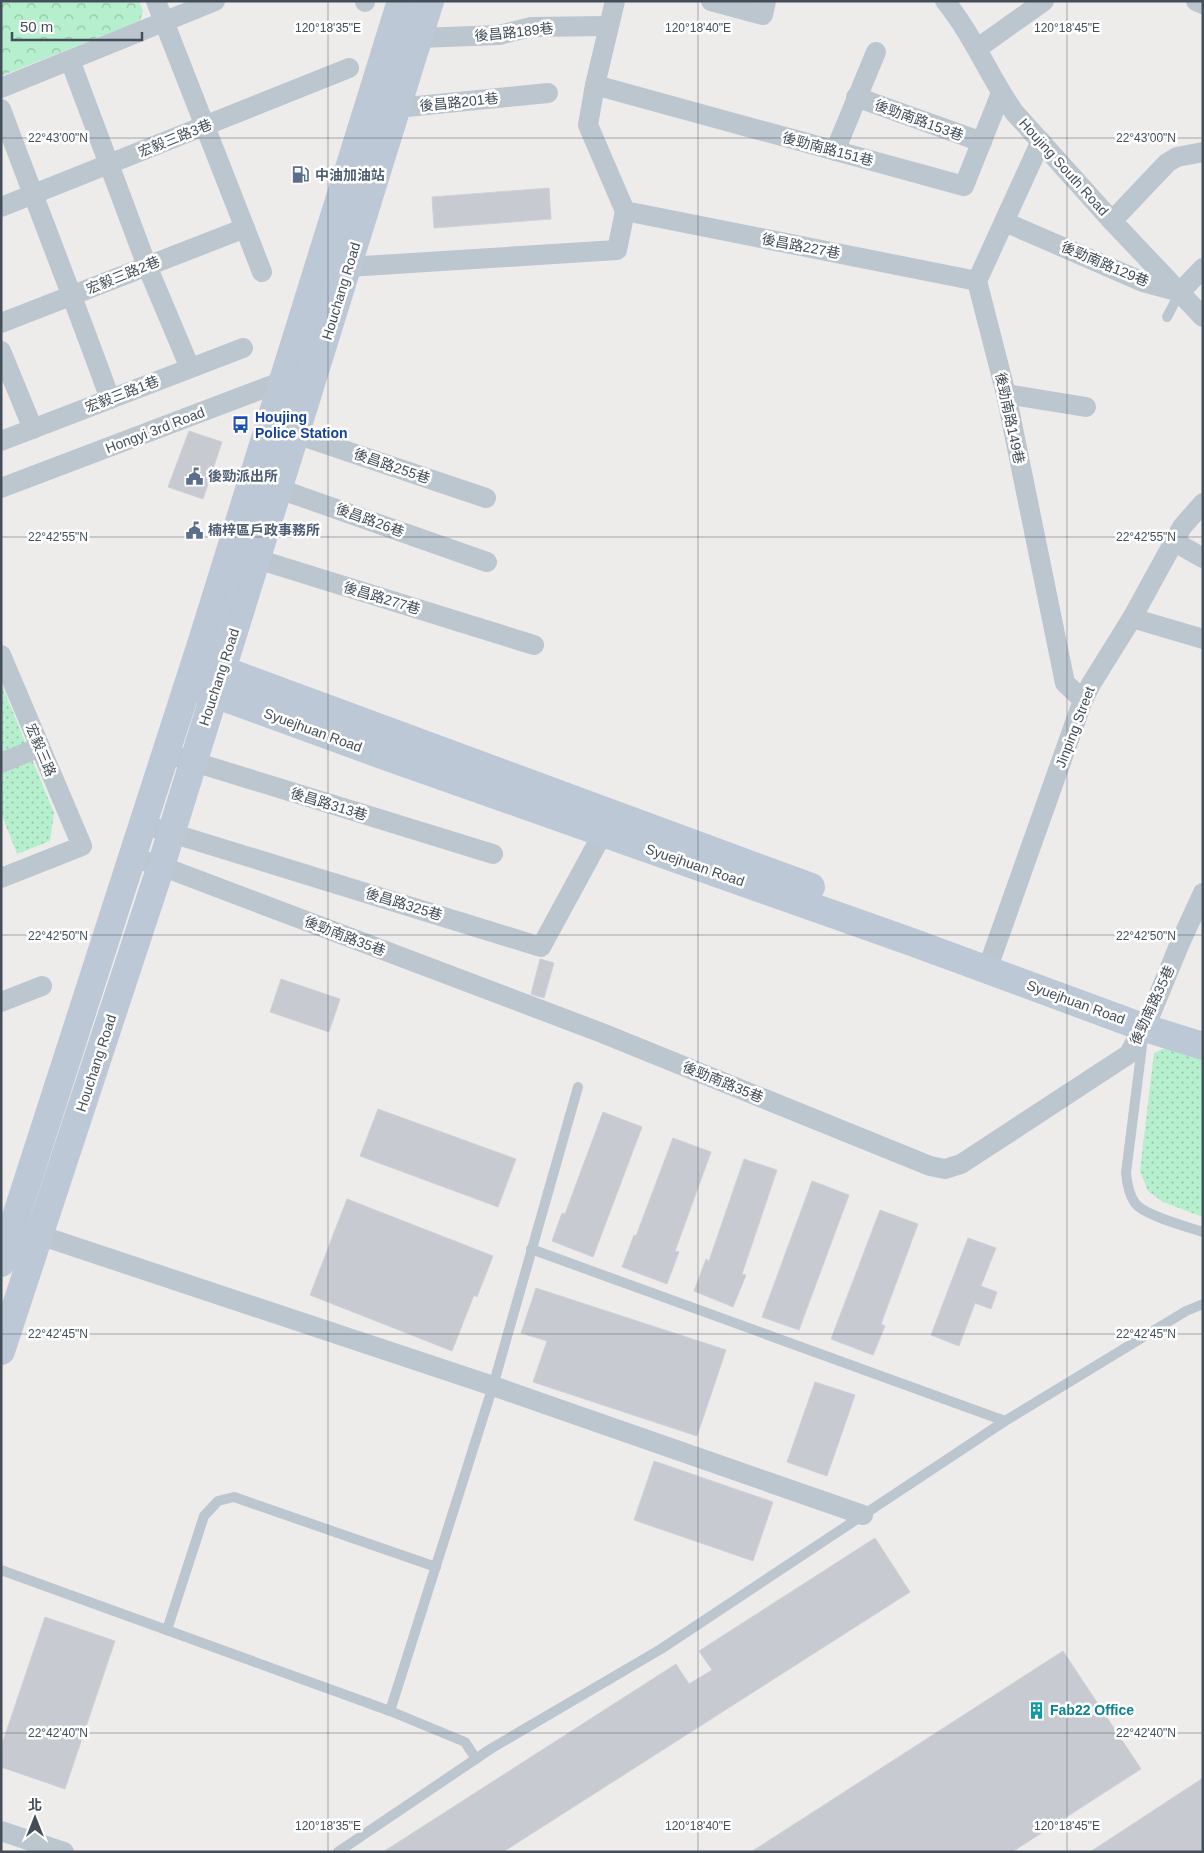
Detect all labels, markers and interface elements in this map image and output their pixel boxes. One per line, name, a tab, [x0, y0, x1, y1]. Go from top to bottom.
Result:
scale bar	[12, 10, 142, 42]
text: 50 m	[20, 18, 53, 35]
street label: 後昌路189巷	[474, 20, 554, 44]
text: 120°18'35"E	[295, 21, 361, 35]
text: 120°18'40"E	[665, 21, 731, 35]
text: 120°18'45"E	[1034, 21, 1100, 35]
street label: 後昌路201巷	[419, 90, 499, 114]
street label: 後勁南路153巷	[872, 97, 966, 143]
street label: Houjing South Road	[1016, 115, 1112, 219]
street label: 宏毅三路3巷	[136, 116, 214, 160]
street label: 後勁南路151巷	[781, 129, 875, 169]
text: 22°43'00"N	[28, 131, 88, 145]
text: 22°43'00"N	[1116, 131, 1176, 145]
fuel station icon: 中油加油站	[291, 165, 311, 185]
place label: 中油加油站	[315, 167, 385, 183]
street label: 後昌路227巷	[761, 231, 841, 261]
street label: 後勁南路129巷	[1059, 238, 1151, 290]
street label: Houchang Road	[319, 240, 363, 342]
street label: 宏毅三路2巷	[84, 253, 162, 297]
street label: 後勁南路149巷	[992, 371, 1028, 465]
street label: 宏毅三路1巷	[83, 373, 161, 415]
street label: Hongyi 3rd Road	[103, 404, 207, 456]
place label: Houjing Police Station	[255, 409, 348, 441]
bus stop icon: Houjing Police Station	[231, 415, 251, 435]
street label: 後昌路255巷	[352, 446, 432, 486]
public building icon: 後勁派出所	[184, 466, 204, 486]
place label: 後勁派出所	[208, 468, 278, 484]
street label: 後昌路26巷	[334, 500, 406, 540]
public building icon: 楠梓區戶政事務所	[184, 520, 204, 540]
place label: 楠梓區戶政事務所	[208, 522, 320, 538]
text: 22°42'55"N	[28, 530, 88, 544]
text: 22°42'55"N	[1116, 530, 1176, 544]
street label: 後昌路277巷	[342, 579, 422, 617]
street label: Houchang Road	[196, 626, 242, 728]
street label: Jinping Street	[1052, 684, 1098, 770]
street label: Syuejhuan Road	[262, 705, 364, 755]
street label: 宏毅三路	[23, 721, 59, 779]
street label: 後昌路313巷	[289, 785, 369, 823]
street label: Syuejhuan Road	[643, 841, 747, 889]
street label: 後昌路325巷	[364, 885, 444, 923]
street label: 後勁南路35巷	[302, 913, 388, 959]
text: 22°42'50"N	[28, 929, 88, 943]
text: 22°42'50"N	[1116, 929, 1176, 943]
street label: 後勁南路35巷	[1127, 963, 1177, 1047]
street label: Syuejhuan Road	[1025, 977, 1127, 1027]
street label: Houchang Road	[73, 1012, 119, 1114]
street label: 後勁南路35巷	[680, 1059, 766, 1105]
text: 22°42'45"N	[28, 1327, 88, 1341]
text: 22°42'45"N	[1116, 1327, 1176, 1341]
building icon: Fab22 Office	[1026, 1700, 1046, 1720]
place label: Fab22 Office	[1050, 1702, 1134, 1718]
text: 22°42'40"N	[28, 1726, 88, 1740]
text: 22°42'40"N	[1116, 1726, 1176, 1740]
north arrow	[10, 1793, 60, 1843]
text: 北	[28, 1797, 42, 1813]
text: 120°18'35"E	[295, 1819, 361, 1833]
text: 120°18'40"E	[665, 1819, 731, 1833]
text: 120°18'45"E	[1034, 1819, 1100, 1833]

